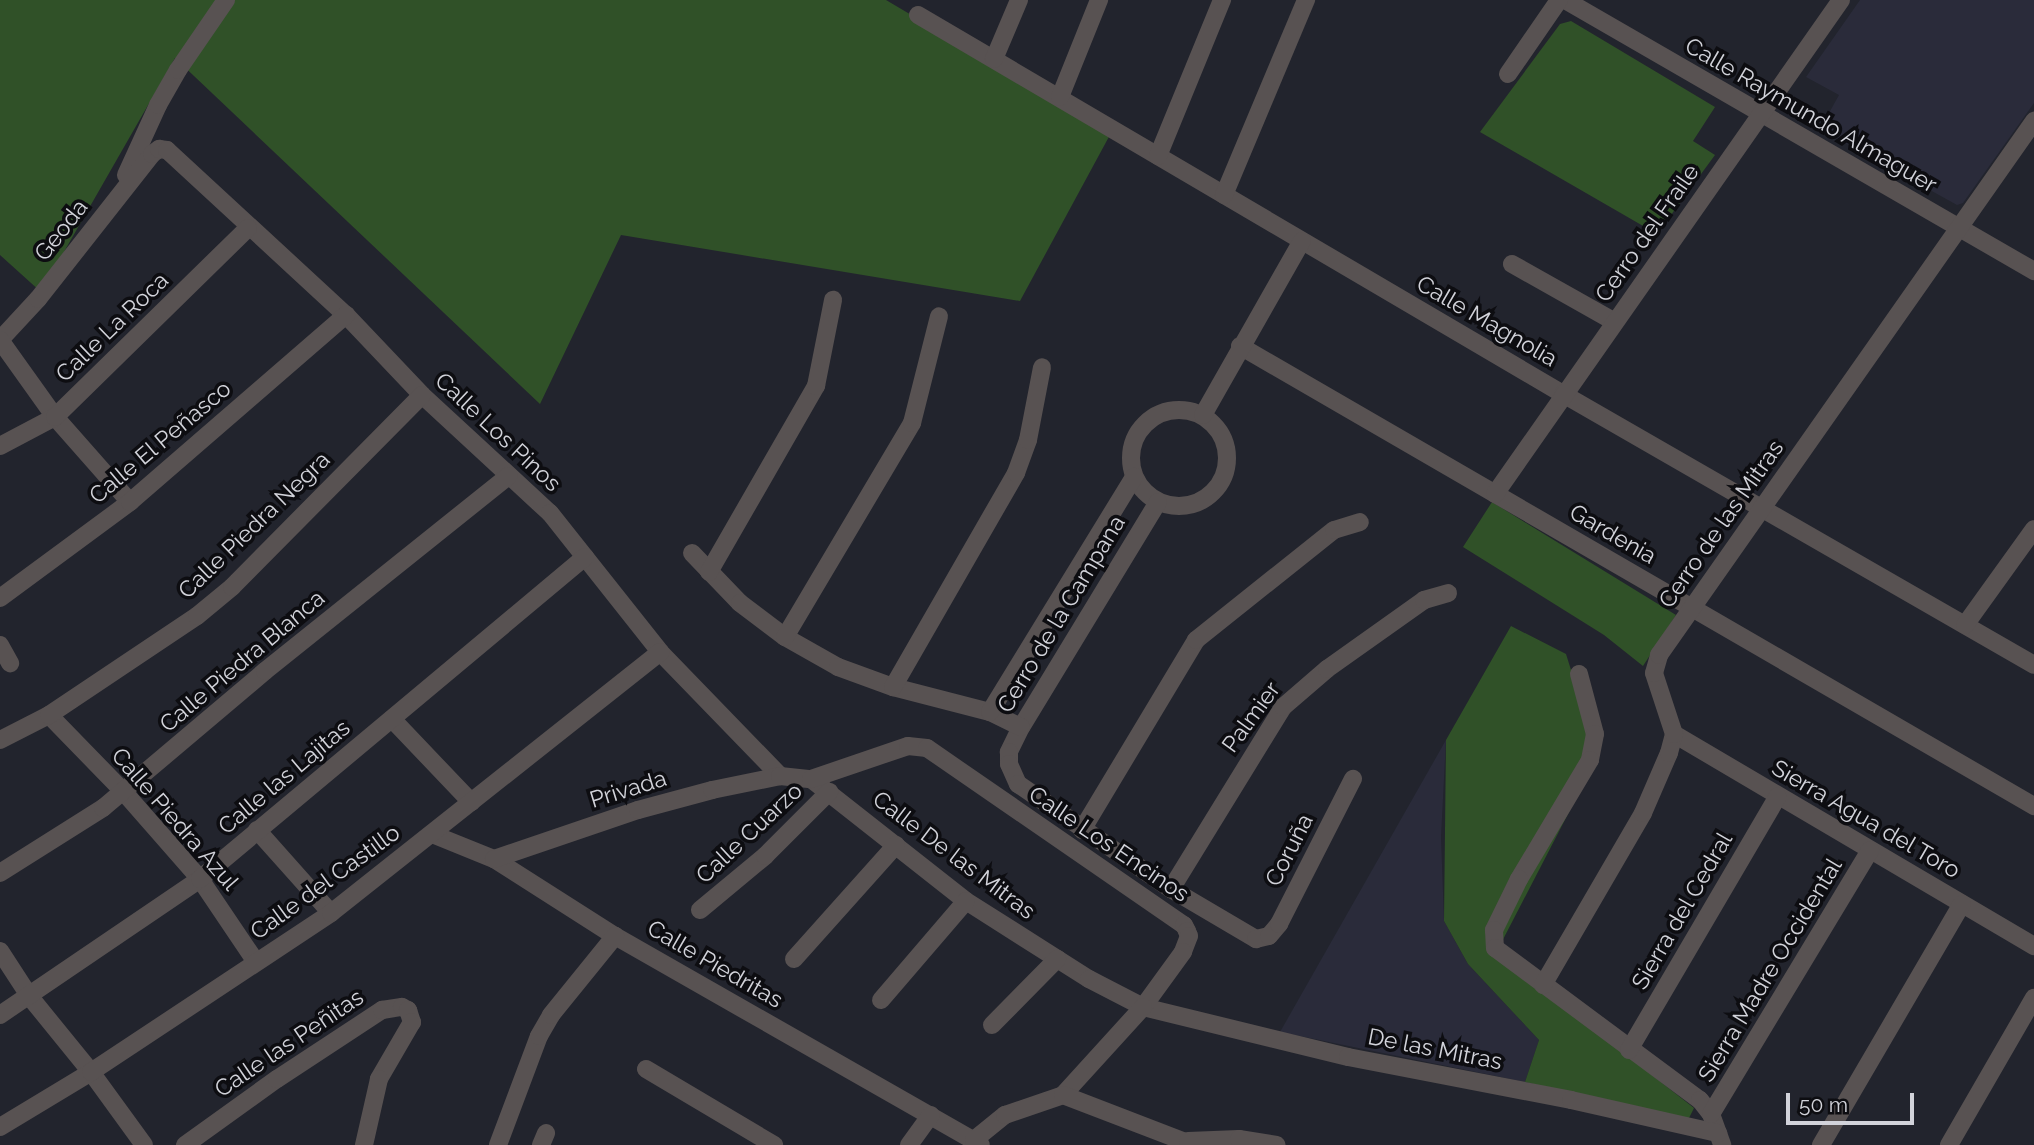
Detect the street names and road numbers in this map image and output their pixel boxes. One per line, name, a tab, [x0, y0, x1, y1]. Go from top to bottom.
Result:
street label: Calle Raymundo Almaguer	[1680, 31, 1942, 199]
street label: Cerro del Fraile	[1589, 159, 1705, 307]
street label: Geoda	[28, 194, 94, 266]
street label: Calle La Roca	[50, 267, 174, 387]
street label: Calle Magnolia	[1412, 270, 1562, 372]
street label: Calle Los Pinos	[430, 367, 566, 497]
street label: Calle El Peñasco	[83, 374, 237, 510]
street label: Cerro de las Mitras	[1653, 435, 1789, 613]
street label: Calle Piedra Negra	[173, 446, 335, 604]
street label: Gardenia	[1565, 498, 1661, 570]
street label: Cerro de la Campana	[991, 510, 1131, 718]
street label: Calle Piedra Blanca	[154, 584, 330, 738]
street label: Palmier	[1216, 676, 1286, 758]
street label: Calle las Lajitas	[213, 714, 355, 840]
street label: Calle Piedra Azul	[105, 742, 245, 896]
street label: Sierra Agua del Toro	[1766, 753, 1966, 885]
street label: Privada	[586, 764, 670, 814]
street label: Calle Cuarzo	[690, 777, 808, 889]
street label: Calle Los Encinos	[1024, 780, 1194, 908]
street label: Calle De las Mitras	[867, 785, 1041, 925]
street label: Coruña	[1259, 809, 1319, 891]
street label: Calle del Castillo	[245, 818, 405, 946]
street label: Sierra del Cedral	[1626, 827, 1738, 995]
street label: Sierra Madre Occidental	[1692, 853, 1848, 1087]
street label: Calle Piedritas	[642, 914, 788, 1014]
street label: Calle las Peñitas	[209, 983, 369, 1103]
street label: De las Mitras	[1366, 1022, 1504, 1076]

